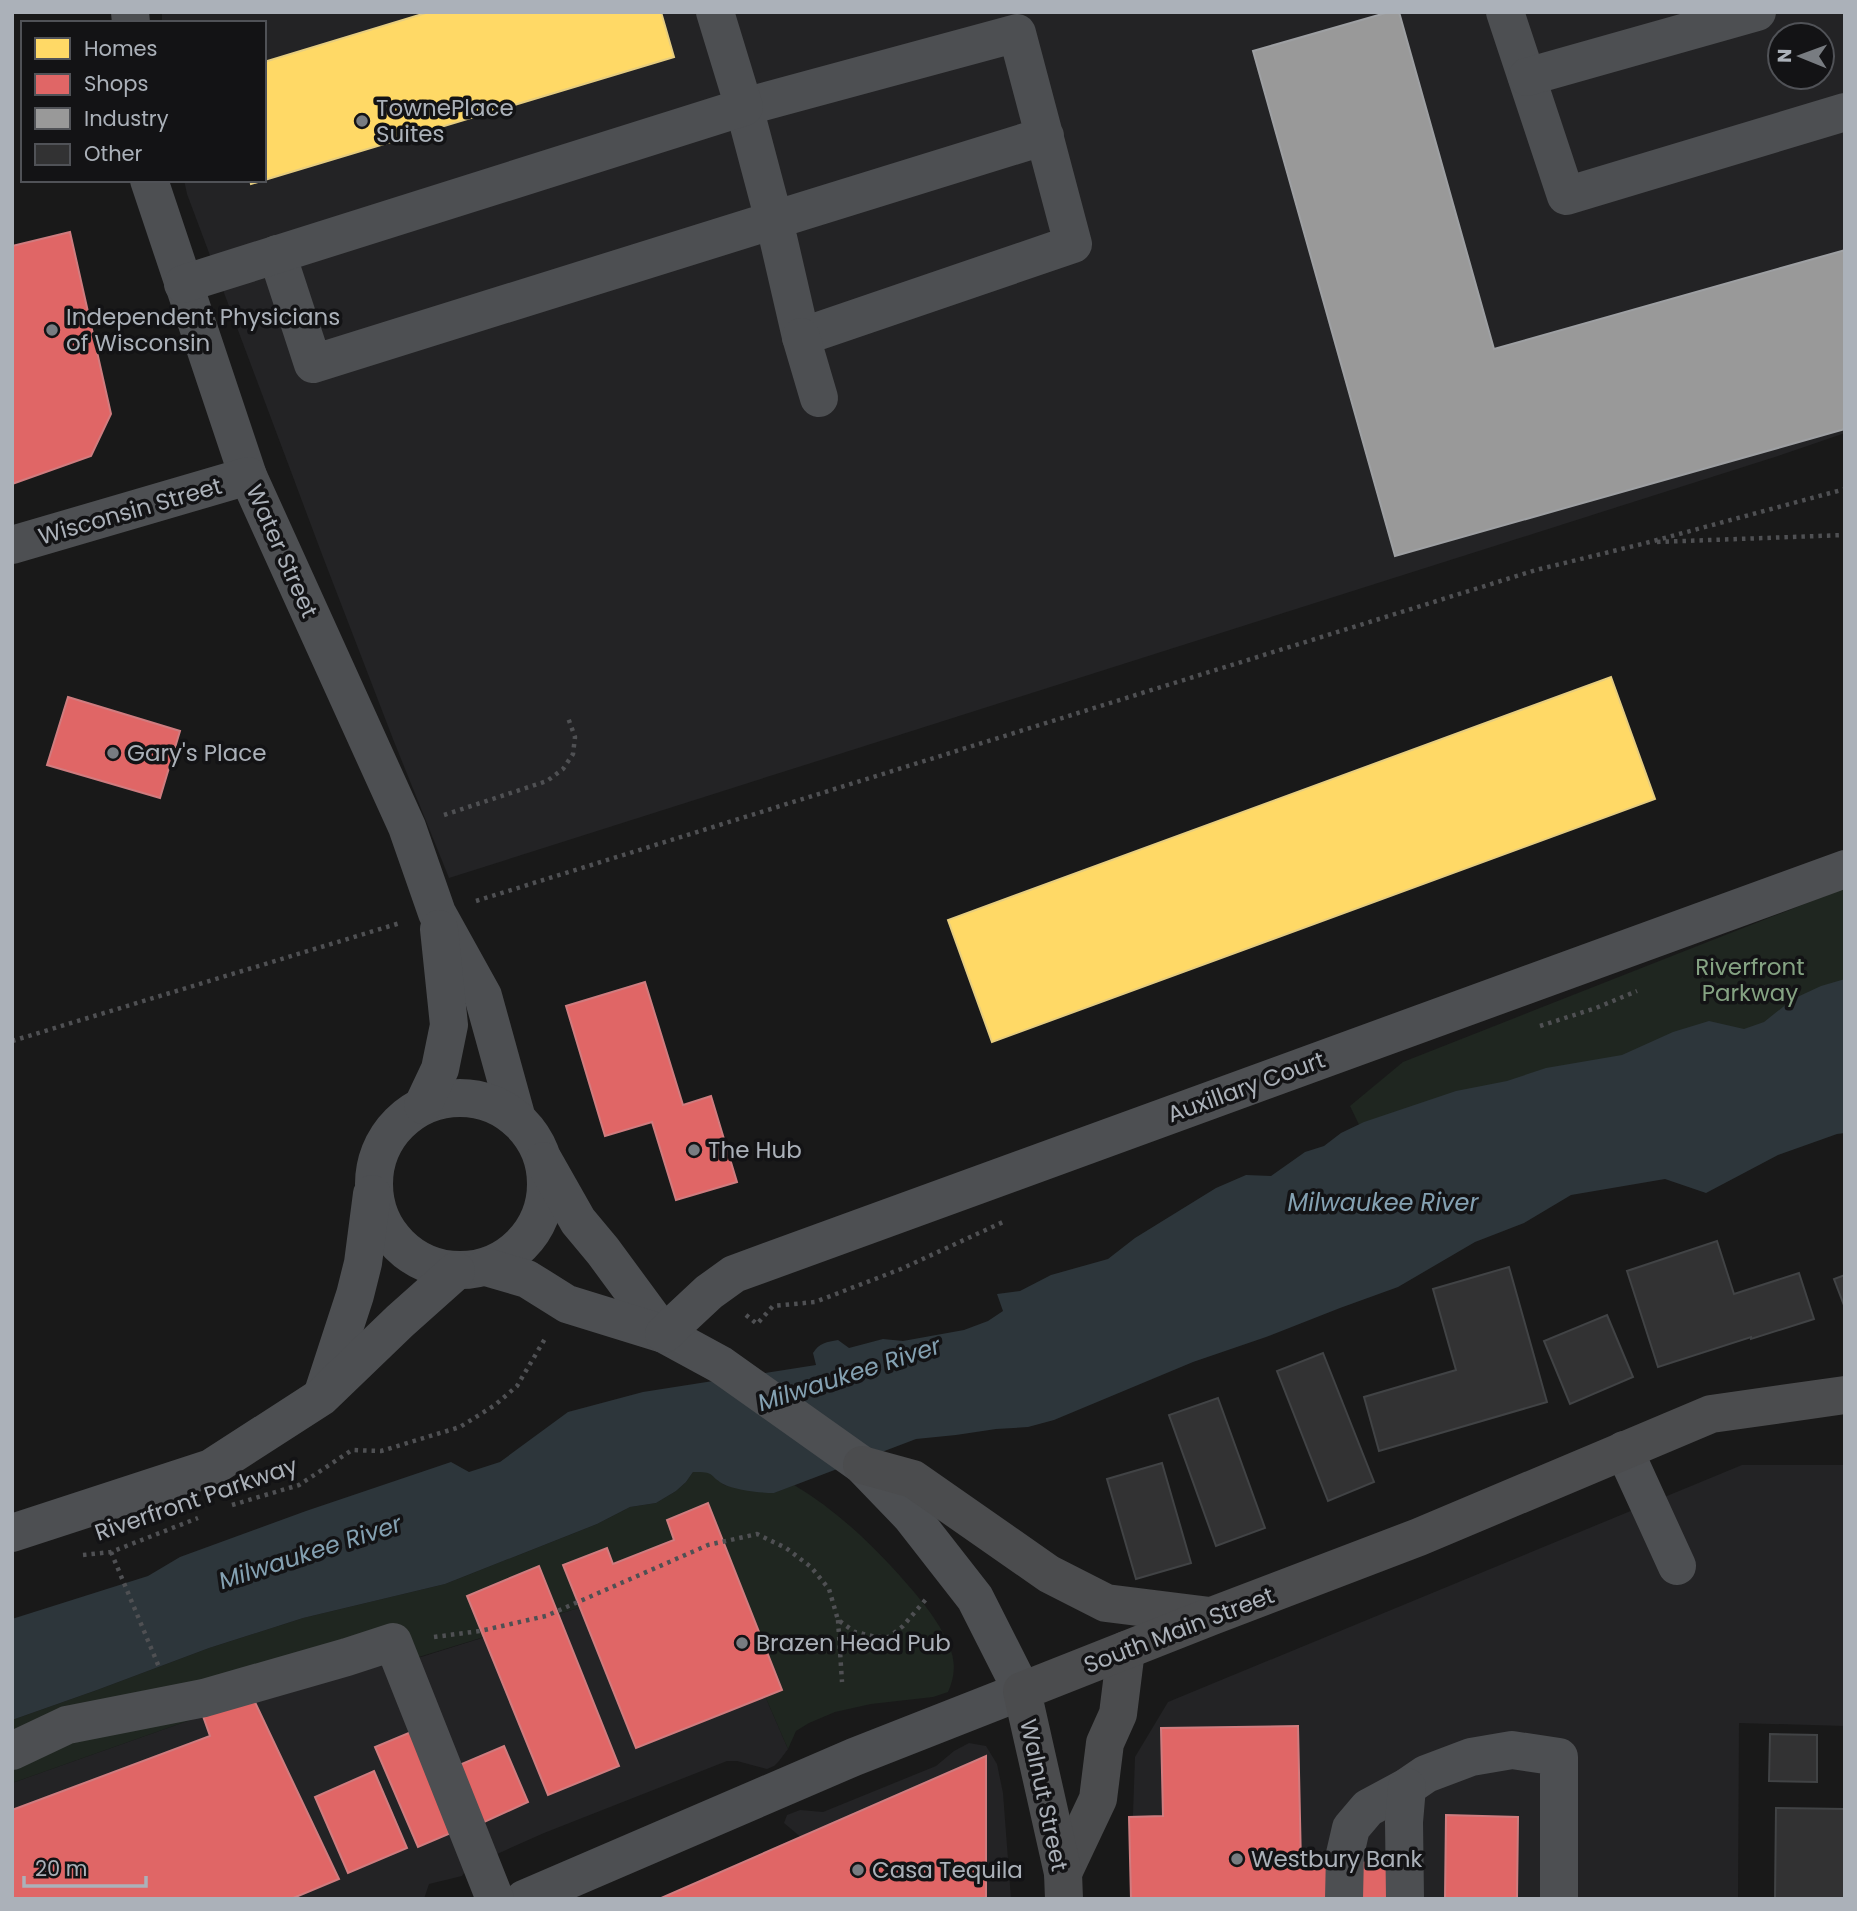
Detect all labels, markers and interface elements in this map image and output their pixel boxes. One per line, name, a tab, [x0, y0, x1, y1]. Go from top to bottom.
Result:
legend	[21, 21, 266, 182]
north arrow	[1766, 21, 1836, 91]
text: Homes	[84, 34, 158, 63]
text: N	[1771, 48, 1798, 63]
text: Shops	[84, 69, 148, 98]
place label: TownePlace Suites	[376, 92, 514, 150]
text: Industry	[84, 104, 169, 133]
marker: TownePlace Suites	[354, 113, 370, 129]
text: Other	[84, 139, 143, 168]
place label: Independent Physicians of Wisconsin	[66, 301, 340, 359]
marker: Independent Physicians of Wisconsin	[44, 322, 60, 338]
street label: Wisconsin Street	[35, 470, 225, 552]
street label: Water Street	[238, 479, 326, 623]
place label: Gary's Place	[127, 737, 267, 769]
marker: Gary's Place	[105, 745, 121, 761]
park label: Riverfront Parkway	[1695, 951, 1805, 1009]
street label: Auxillary Court	[1163, 1044, 1329, 1130]
place label: The Hub	[708, 1134, 802, 1166]
marker: The Hub	[686, 1142, 702, 1158]
water label: Milwaukee River	[1288, 1186, 1479, 1219]
water label: Milwaukee River	[753, 1329, 946, 1419]
street label: Riverfront Parkway	[90, 1449, 302, 1549]
water label: Milwaukee River	[214, 1507, 407, 1597]
street label: South Main Street	[1079, 1579, 1279, 1681]
place label: Brazen Head Pub	[756, 1627, 951, 1659]
marker: Brazen Head Pub	[734, 1635, 750, 1651]
street label: Walnut Street	[1012, 1716, 1076, 1874]
place label: Westbury Bank	[1251, 1843, 1422, 1875]
scale bar	[24, 1844, 147, 1888]
marker: Westbury Bank	[1229, 1851, 1245, 1867]
text: 20 m	[35, 1854, 88, 1883]
place label: Casa Tequila	[872, 1854, 1023, 1886]
marker: Casa Tequila	[850, 1862, 866, 1878]

